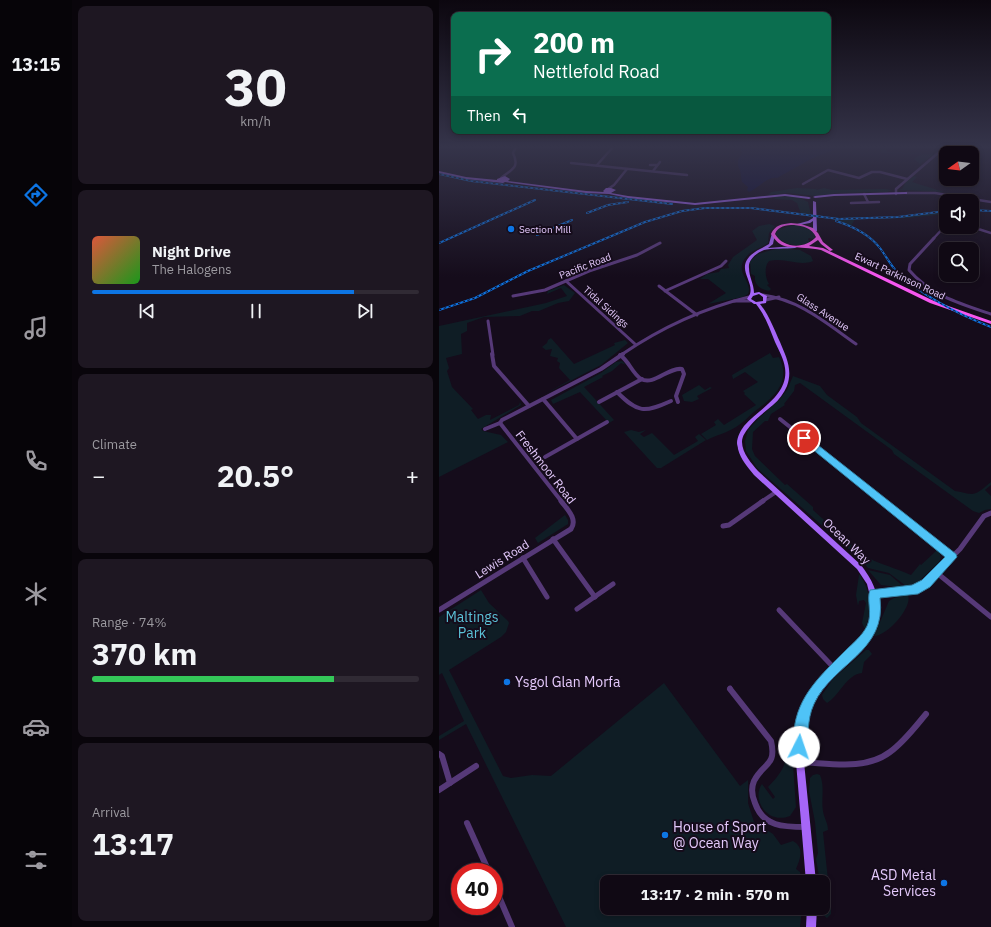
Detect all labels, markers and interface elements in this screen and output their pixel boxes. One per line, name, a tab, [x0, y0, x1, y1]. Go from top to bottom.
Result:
text: 200 m	[533, 24, 615, 61]
icon: right	[467, 28, 519, 80]
text: 13:15	[11, 53, 61, 76]
text: 30	[224, 53, 287, 120]
text: Nettlefold Road	[533, 60, 660, 83]
icon: left	[509, 104, 531, 126]
text: Then	[467, 106, 501, 125]
text: km/h	[240, 113, 271, 130]
north arrow	[939, 146, 979, 186]
map controls	[939, 146, 979, 282]
icon: directions	[22, 181, 50, 209]
button: sound	[939, 194, 979, 234]
place label: Section Mill	[519, 223, 571, 236]
marker: Section Mill	[506, 224, 516, 234]
text: Night Drive	[152, 242, 231, 261]
button: search	[939, 242, 979, 282]
street label: Ewart Parkinson Road	[853, 249, 947, 303]
street label: Pacific Road	[557, 250, 613, 282]
text: The Halogens	[152, 261, 232, 278]
street label: Tidal Sidings	[581, 283, 632, 331]
street label: Glass Avenue	[794, 290, 852, 334]
icon: previous	[136, 300, 158, 322]
icon: pause	[245, 300, 267, 322]
icon: next	[354, 300, 376, 322]
icon: music	[22, 314, 50, 342]
pin	[787, 421, 821, 455]
street label: Freshmoor Road	[513, 427, 579, 507]
icon: arrive	[793, 427, 815, 449]
text: Climate	[92, 436, 137, 453]
icon: phone	[22, 447, 50, 475]
text: 20.5°	[217, 456, 294, 495]
text: −	[92, 461, 105, 490]
text: +	[406, 461, 419, 490]
street label: Ocean Way	[820, 515, 874, 567]
street label: Lewis Road	[472, 537, 532, 581]
icon: climate	[22, 580, 50, 608]
park label: Maltings Park	[445, 608, 499, 642]
text: Range · 74%	[92, 614, 166, 631]
text: 370 km	[92, 634, 197, 673]
place label: Ysgol Glan Morfa	[515, 673, 621, 691]
marker: Ysgol Glan Morfa	[502, 677, 512, 687]
icon: car	[22, 713, 50, 741]
position arrow	[778, 726, 820, 768]
text: Arrival	[92, 804, 130, 821]
place label: House of Sport @ Ocean Way	[673, 818, 766, 852]
text: 13:17	[92, 824, 174, 863]
marker: House of Sport @ Ocean Way	[660, 830, 670, 840]
icon: filters	[22, 846, 50, 874]
speed limit sign: 40	[451, 863, 503, 915]
place label: ASD Metal Services	[871, 866, 936, 900]
marker: ASD Metal Services	[939, 878, 949, 888]
text: 13:17 · 2 min · 570 m	[641, 885, 789, 904]

